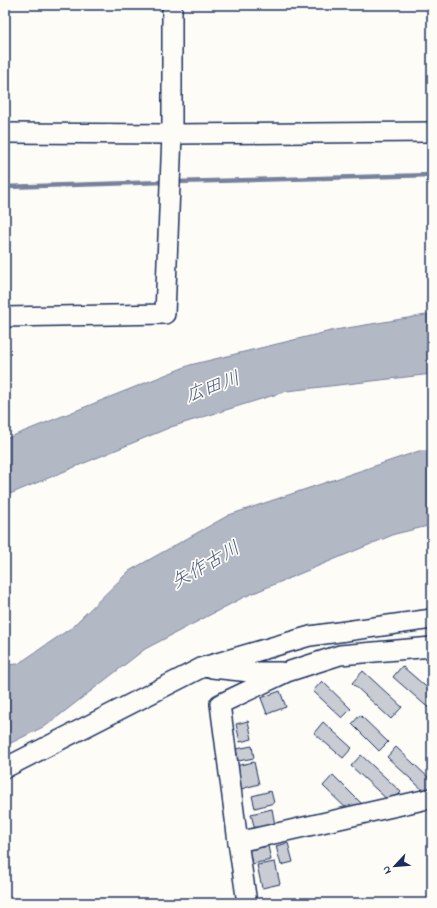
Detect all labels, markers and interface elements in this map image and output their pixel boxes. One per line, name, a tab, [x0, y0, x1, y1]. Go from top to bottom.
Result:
water label: 広田川	[182, 366, 244, 410]
water label: 矢作古川	[166, 535, 246, 597]
north arrow	[375, 846, 415, 886]
text: N	[378, 863, 396, 877]

